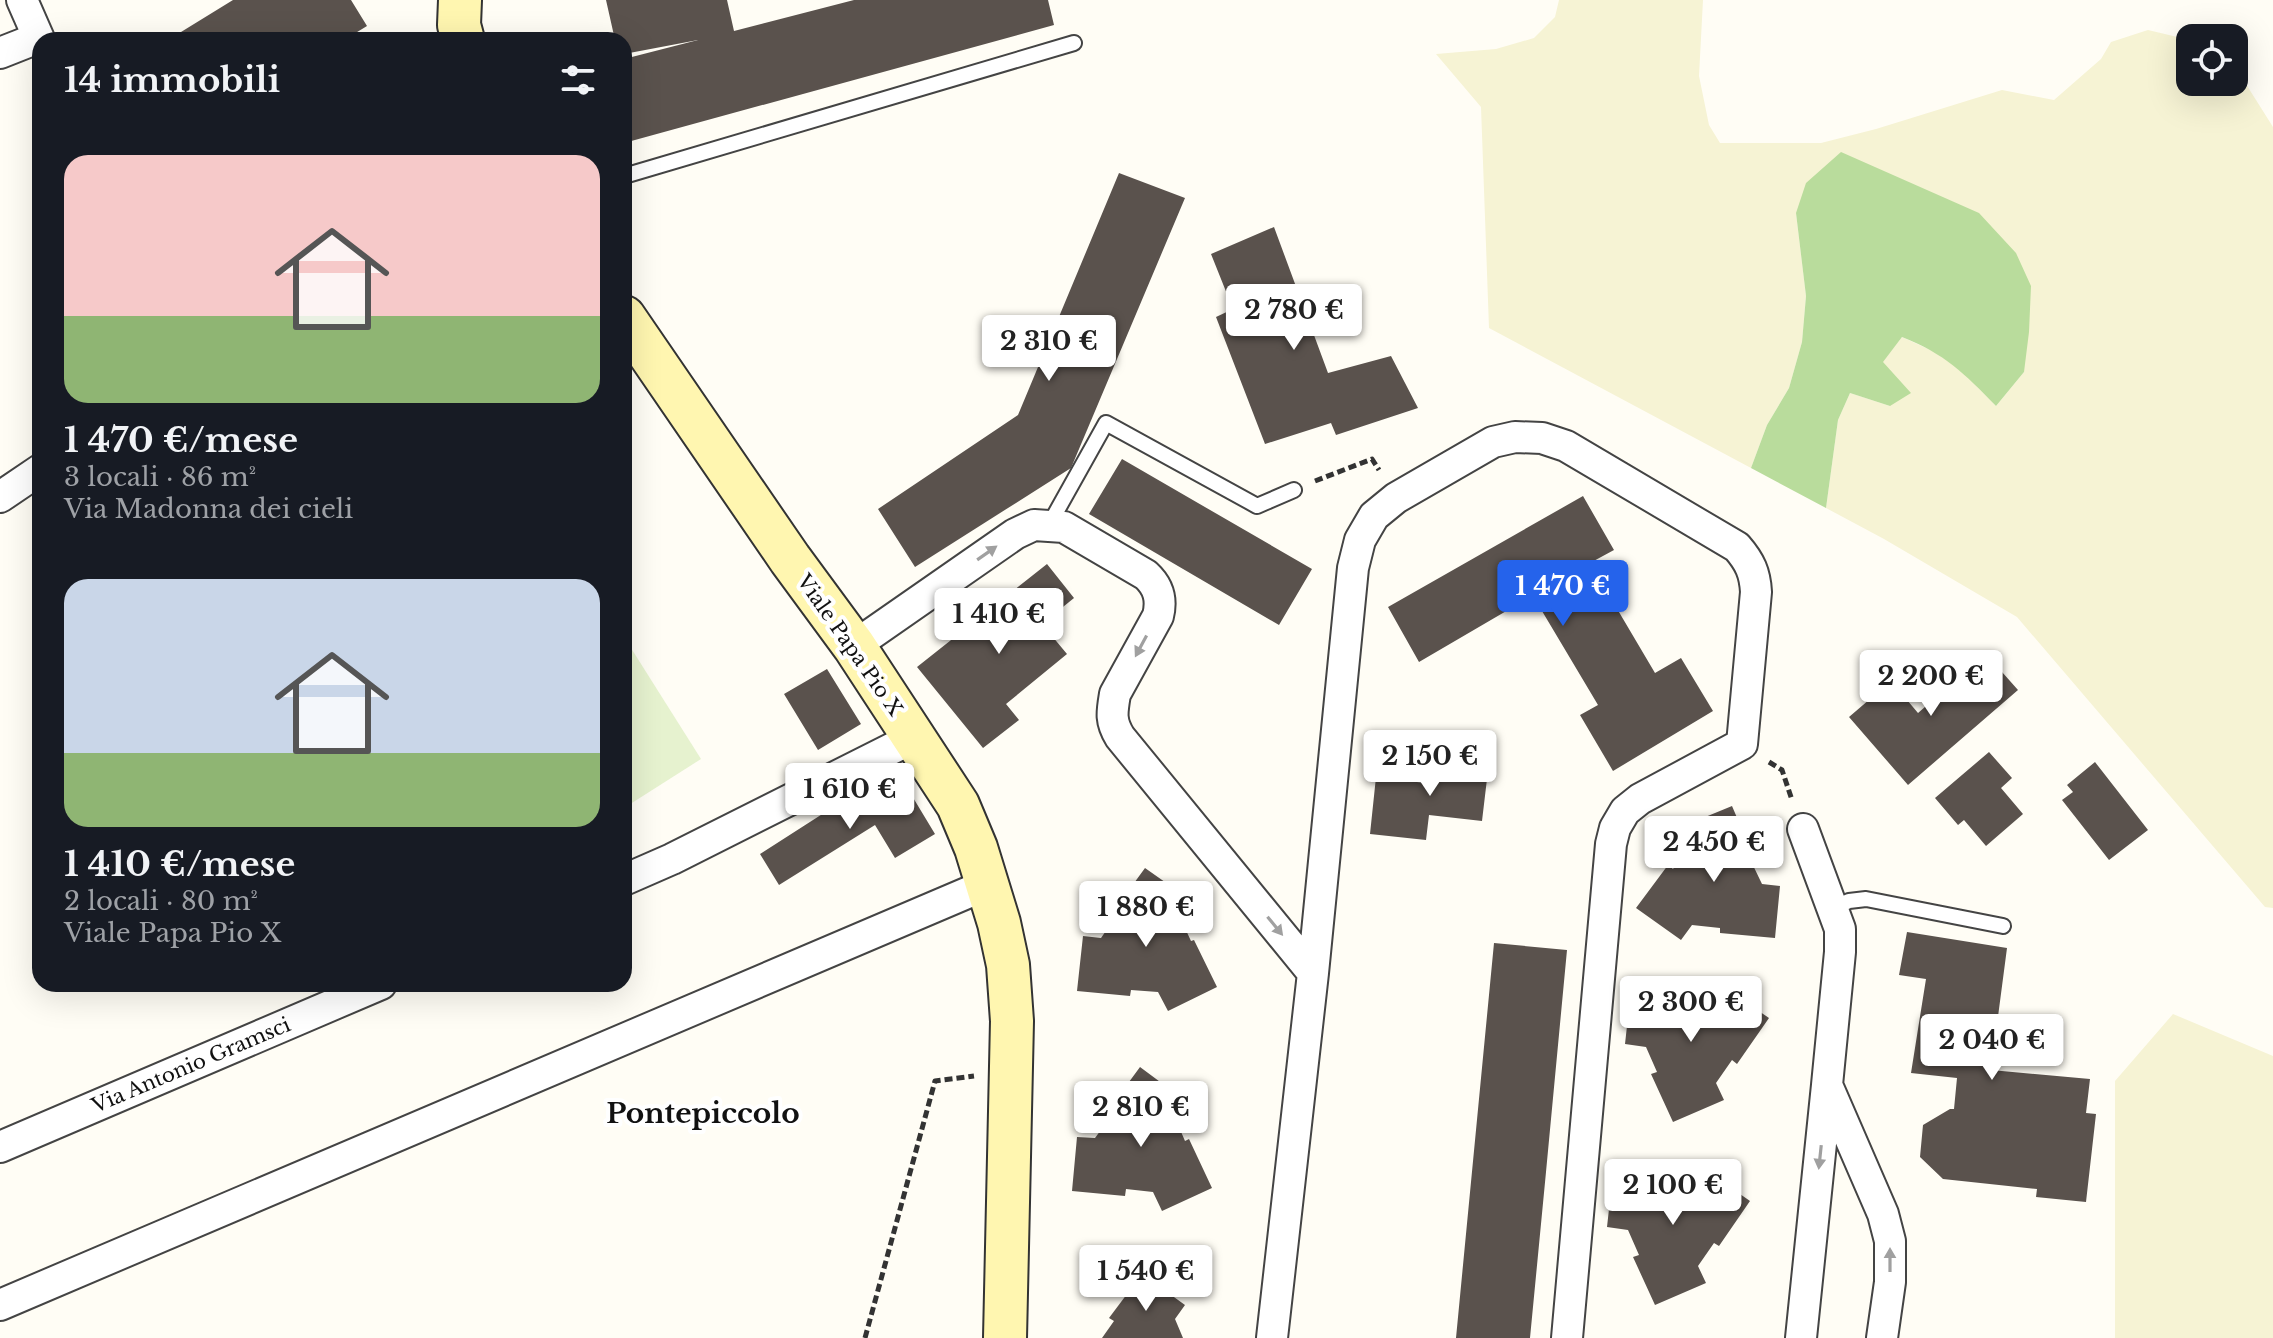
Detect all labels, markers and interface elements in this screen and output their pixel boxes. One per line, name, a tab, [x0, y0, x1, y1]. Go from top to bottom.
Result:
map controls	[2176, 24, 2248, 96]
button: locate	[2176, 24, 2248, 96]
icon: filters	[556, 58, 600, 102]
text: 14 immobili	[64, 59, 280, 101]
icon: home	[260, 207, 404, 351]
pin: 2 780 €	[1220, 284, 1368, 352]
text: 2 780 €	[1244, 294, 1344, 326]
pin: 2 310 €	[975, 315, 1123, 383]
text: 2 310 €	[1000, 325, 1098, 357]
text: 1 470 €/mese	[64, 419, 298, 461]
text: 3 locali · 86 m²	[64, 461, 256, 493]
text: Via Madonna dei cieli	[64, 493, 353, 525]
one-way arrow	[977, 546, 998, 561]
pin: 1 470 €	[1489, 560, 1637, 628]
street label: Viale Papa Pio X	[792, 569, 908, 721]
text: 1 470 €	[1515, 570, 1611, 602]
pin: 1 410 €	[925, 588, 1073, 656]
text: 1 410 €	[952, 598, 1046, 630]
icon: home	[260, 631, 404, 775]
one-way arrow	[1135, 635, 1149, 657]
pin: 2 200 €	[1857, 650, 2005, 718]
text: 2 200 €	[1878, 660, 1984, 692]
pin: 2 150 €	[1356, 730, 1504, 798]
text: 2 150 €	[1381, 740, 1479, 772]
pin: 1 610 €	[776, 763, 924, 831]
text: 1 610 €	[803, 773, 897, 805]
pin: 2 450 €	[1640, 816, 1788, 884]
text: 2 450 €	[1663, 826, 1765, 858]
text: 1 410 €/mese	[64, 843, 295, 885]
pin: 1 880 €	[1072, 881, 1220, 949]
text: 2 locali · 80 m²	[64, 885, 258, 917]
text: 1 880 €	[1097, 891, 1195, 923]
one-way arrow	[1266, 916, 1282, 936]
text: Viale Papa Pio X	[64, 917, 281, 949]
pin: 2 300 €	[1617, 976, 1765, 1044]
text: 2 300 €	[1638, 986, 1744, 1018]
street label: Via Antonio Gramsci	[87, 1012, 294, 1118]
pin: 2 040 €	[1918, 1014, 2066, 1082]
text: 2 040 €	[1938, 1024, 2046, 1056]
pin: 2 810 €	[1067, 1081, 1215, 1149]
text: 2 810 €	[1092, 1091, 1190, 1123]
district label: Pontepiccolo	[606, 1096, 800, 1131]
one-way arrow	[1813, 1145, 1826, 1170]
pin: 2 100 €	[1599, 1159, 1747, 1227]
text: 2 100 €	[1622, 1169, 1724, 1201]
pin: 1 540 €	[1072, 1245, 1220, 1313]
one-way arrow	[1884, 1247, 1896, 1272]
text: 1 540 €	[1097, 1255, 1195, 1287]

